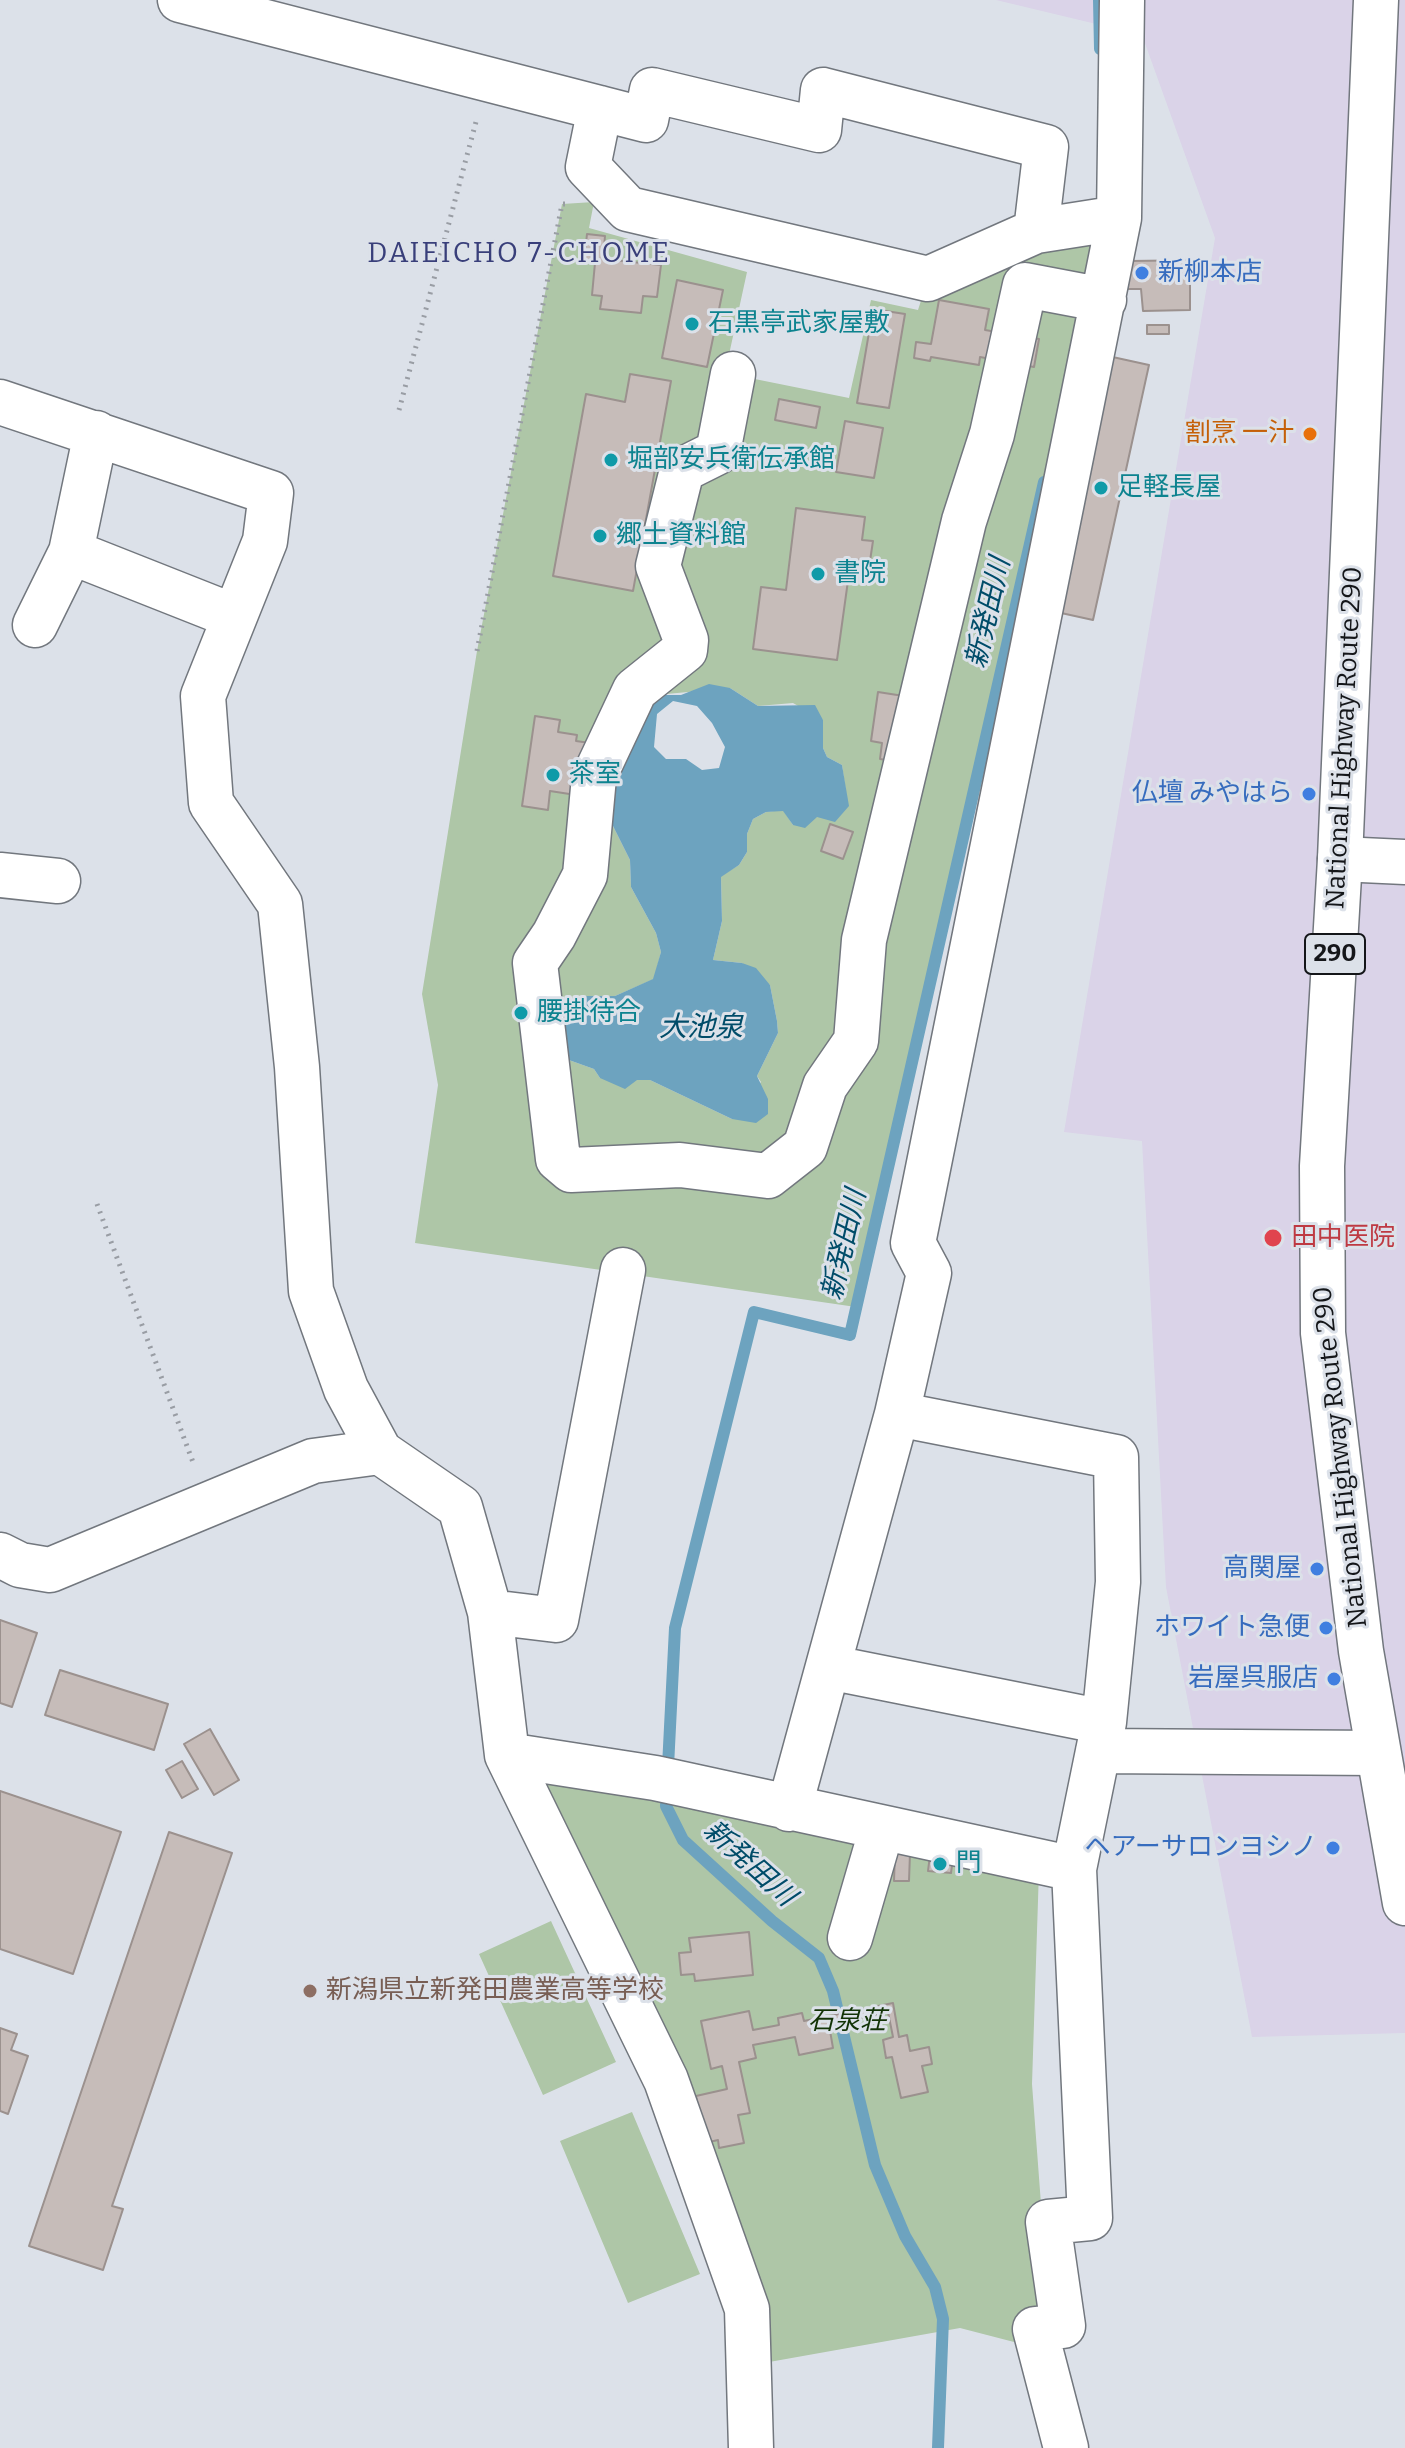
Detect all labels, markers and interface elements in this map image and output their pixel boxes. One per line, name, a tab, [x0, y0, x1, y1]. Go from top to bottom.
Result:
district label: DAIEICHO 7-CHOME	[367, 237, 671, 271]
place label: 新柳本店	[1158, 257, 1262, 289]
marker: 新柳本店	[1133, 264, 1151, 282]
place label: 石黒亭武家屋敷	[708, 308, 890, 340]
marker: 石黒亭武家屋敷	[683, 315, 701, 333]
place label: 割烹 一汁	[1185, 418, 1294, 450]
marker: 割烹 一汁	[1301, 425, 1319, 443]
place label: 堀部安兵衛伝承館	[627, 444, 835, 476]
marker: 堀部安兵衛伝承館	[602, 451, 620, 469]
place label: 足軽長屋	[1117, 472, 1221, 504]
marker: 足軽長屋	[1092, 479, 1110, 497]
place label: 郷土資料館	[616, 520, 746, 552]
marker: 郷土資料館	[591, 527, 609, 545]
water label: 新発田川	[960, 555, 1018, 671]
place label: 書院	[834, 558, 886, 590]
marker: 書院	[809, 565, 827, 583]
street label: National Highway Route 290	[1320, 566, 1370, 910]
place label: 茶室	[569, 759, 621, 791]
marker: 茶室	[544, 766, 562, 784]
place label: 仏壇 みやはら	[1132, 778, 1293, 810]
marker: 仏壇 みやはら	[1300, 785, 1318, 803]
road number: 290	[1305, 934, 1365, 974]
place label: 腰掛待合	[537, 997, 641, 1029]
marker: 腰掛待合	[512, 1004, 530, 1022]
water label: 大池泉	[659, 1011, 743, 1045]
water label: 新発田川	[816, 1187, 874, 1303]
place label: 田中医院	[1291, 1222, 1395, 1254]
marker: 田中医院	[1262, 1227, 1284, 1249]
street label: National Highway Route 290	[1308, 1285, 1374, 1629]
place label: 高関屋	[1223, 1553, 1301, 1585]
marker: 高関屋	[1308, 1560, 1326, 1578]
place label: ホワイト急便	[1154, 1612, 1310, 1644]
marker: ホワイト急便	[1317, 1619, 1335, 1637]
place label: 岩屋呉服店	[1188, 1663, 1318, 1695]
marker: 岩屋呉服店	[1325, 1670, 1343, 1688]
water label: 新発田川	[696, 1814, 802, 1914]
place label: ヘアーサロンヨシノ	[1085, 1832, 1317, 1864]
marker: ヘアーサロンヨシノ	[1324, 1839, 1342, 1857]
place label: 門	[956, 1848, 982, 1880]
marker: 門	[931, 1855, 949, 1873]
place label: 新潟県立新発田農業高等学校	[326, 1975, 664, 2007]
marker: 新潟県立新発田農業高等学校	[301, 1982, 319, 2000]
park label: 石泉荘	[808, 2006, 886, 2038]

